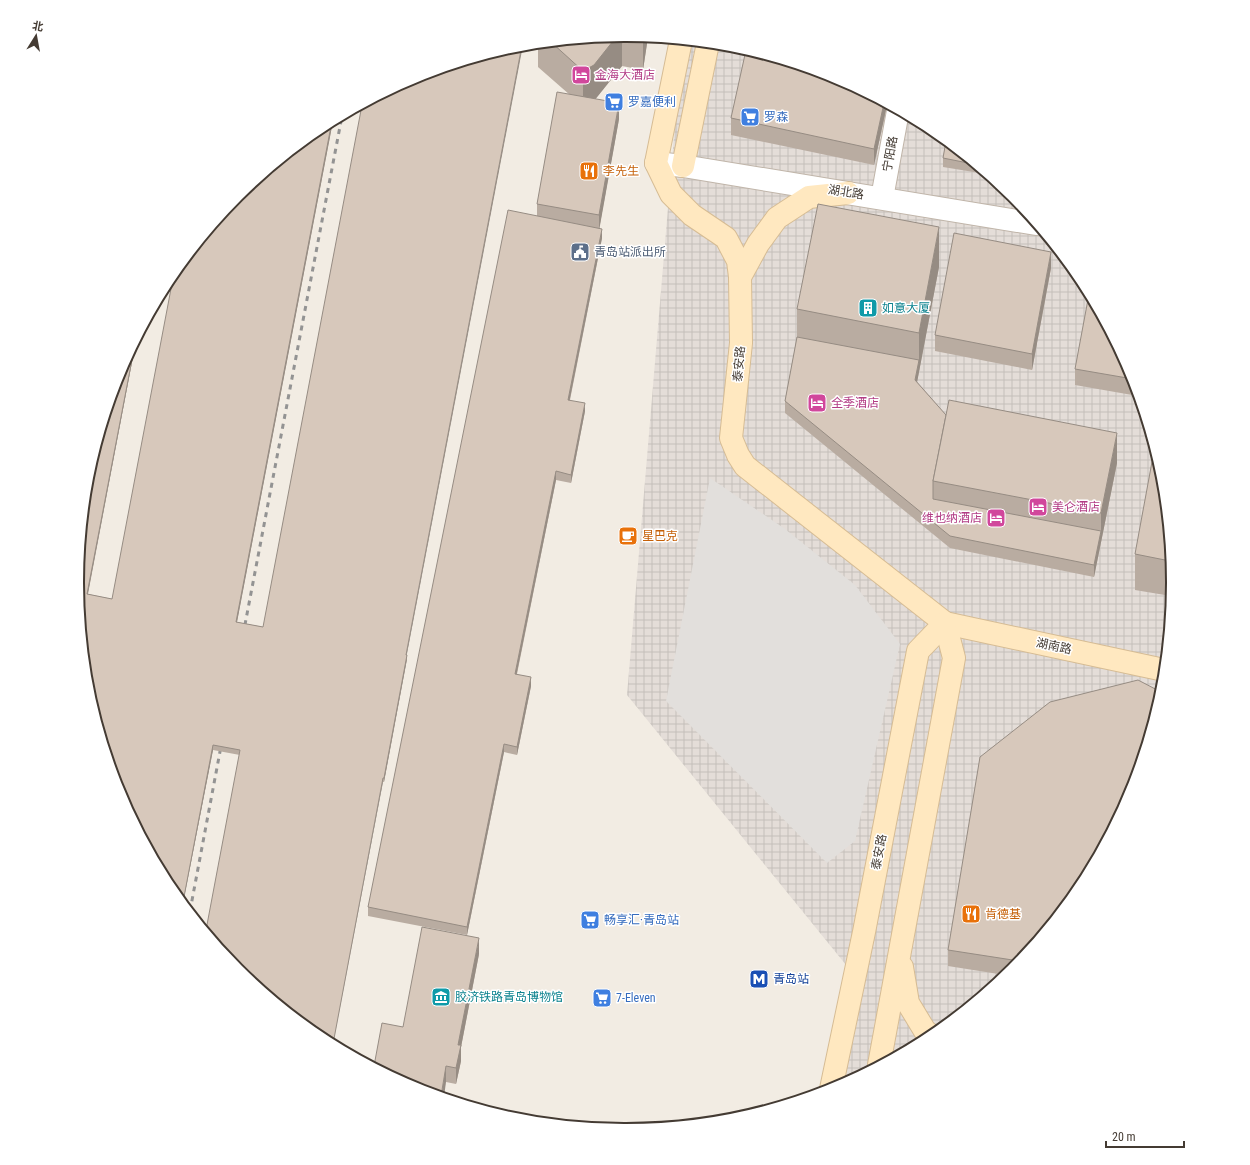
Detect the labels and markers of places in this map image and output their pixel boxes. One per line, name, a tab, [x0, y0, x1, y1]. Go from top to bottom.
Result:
hotel icon: 金海大酒店	[570, 64, 592, 86]
place label: 金海大酒店	[595, 68, 655, 82]
supermarket icon: 罗嘉便利	[603, 91, 625, 113]
place label: 罗嘉便利	[628, 95, 676, 109]
supermarket icon: 罗森	[739, 106, 761, 128]
place label: 罗森	[764, 110, 788, 124]
restaurant icon: 李先生	[578, 160, 600, 182]
place label: 李先生	[603, 164, 639, 178]
public building icon: 青岛站派出所	[569, 241, 591, 263]
place label: 青岛站派出所	[594, 245, 666, 259]
building icon: 如意大厦	[857, 297, 879, 319]
place label: 如意大厦	[882, 301, 930, 315]
hotel icon: 全季酒店	[806, 392, 828, 414]
place label: 全季酒店	[831, 396, 879, 410]
hotel icon: 美仑酒店	[1027, 496, 1049, 518]
place label: 美仑酒店	[1052, 500, 1100, 514]
hotel icon: 维也纳酒店	[985, 507, 1007, 529]
place label: 维也纳酒店	[922, 511, 982, 525]
cafe icon: 星巴克	[617, 525, 639, 547]
place label: 星巴克	[642, 529, 678, 543]
restaurant icon: 肯德基	[960, 903, 982, 925]
place label: 肯德基	[985, 907, 1021, 921]
supermarket icon: 畅享汇·青岛站	[579, 909, 601, 931]
place label: 畅享汇·青岛站	[604, 913, 679, 927]
metro station icon: 青岛站	[748, 968, 770, 990]
place label: 青岛站	[773, 972, 809, 986]
museum icon: 胶济铁路青岛博物馆	[430, 986, 452, 1008]
supermarket icon: 7-Eleven	[591, 987, 613, 1009]
place label: 胶济铁路青岛博物馆	[455, 990, 563, 1004]
place label: 7-Eleven	[616, 991, 656, 1005]

